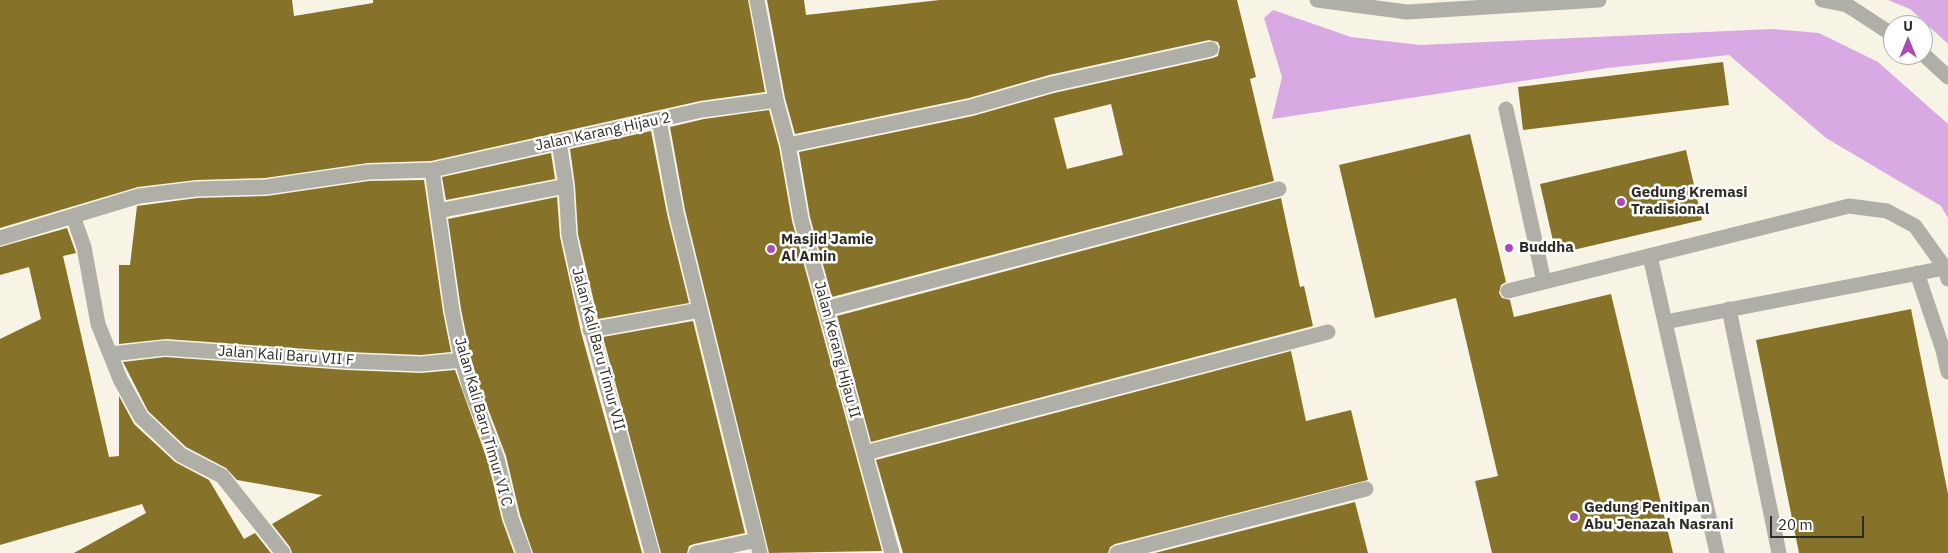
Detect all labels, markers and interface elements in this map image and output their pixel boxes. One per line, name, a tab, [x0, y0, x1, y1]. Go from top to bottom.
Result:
north arrow	[1883, 15, 1933, 65]
text: U	[1903, 17, 1913, 35]
street label: Jalan Karang Hijau 2	[534, 109, 672, 155]
place label: Gedung Kremasi Tradisional	[1631, 184, 1748, 219]
marker: Gedung Kremasi Tradisional	[1615, 196, 1627, 208]
place label: Masjid Jamie Al Amin	[781, 231, 874, 266]
place label: Buddha	[1519, 239, 1574, 257]
marker: Buddha	[1503, 242, 1515, 254]
marker: Masjid Jamie Al Amin	[765, 243, 777, 255]
street label: Jalan Kali Baru Timur VII	[568, 266, 628, 432]
street label: Jalan Kerang Hijau II	[810, 280, 864, 420]
street label: Jalan Kali Baru Timur VI C	[450, 335, 516, 509]
street label: Jalan Kali Baru VII F	[217, 342, 355, 370]
place label: Gedung Penitipan Abu Jenazah Nasrani	[1584, 499, 1734, 534]
scale bar	[1773, 506, 1867, 538]
marker: Gedung Penitipan Abu Jenazah Nasrani	[1568, 511, 1580, 523]
text: 20 m	[1778, 515, 1813, 534]

